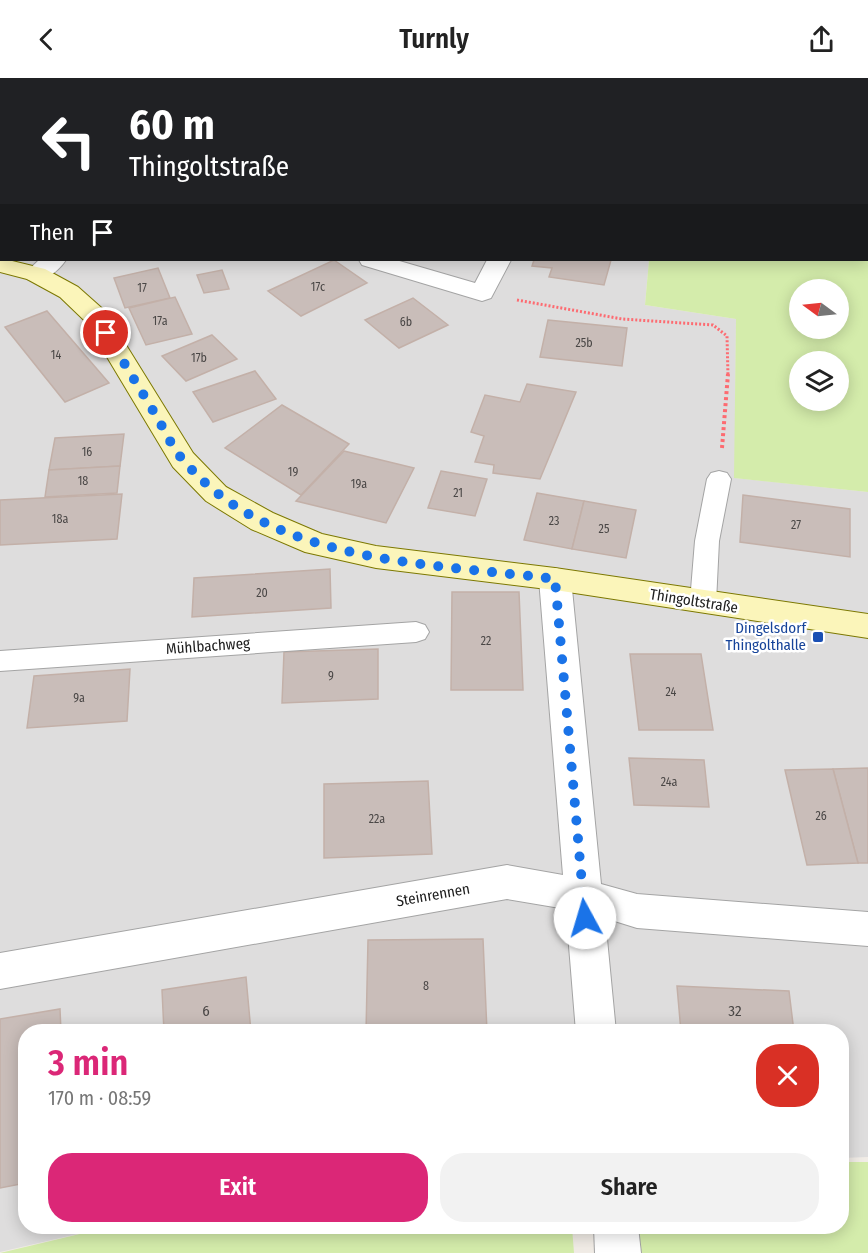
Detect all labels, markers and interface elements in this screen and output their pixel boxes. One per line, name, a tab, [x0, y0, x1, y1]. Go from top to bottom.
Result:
icon: back	[30, 23, 63, 56]
text: Turnly	[399, 23, 469, 55]
icon: share	[805, 23, 838, 56]
text: 60 m	[129, 100, 215, 150]
icon: left	[30, 102, 108, 180]
text: Thingoltstraße	[129, 151, 289, 183]
icon: arrive	[86, 216, 119, 249]
text: Then	[30, 219, 74, 246]
north arrow	[789, 279, 849, 339]
map controls	[789, 279, 849, 411]
house number: 17c	[311, 280, 325, 294]
house number: 17	[137, 281, 147, 295]
pin	[80, 307, 131, 358]
house number: 17a	[152, 314, 168, 328]
house number: 6b	[400, 315, 412, 329]
icon: arrive	[89, 316, 122, 349]
house number: 25b	[575, 336, 593, 350]
house number: 14	[51, 348, 61, 362]
house number: 17b	[191, 351, 207, 365]
button: layers	[789, 351, 849, 411]
house number: 16	[82, 445, 92, 459]
house number: 19	[288, 465, 298, 479]
house number: 18	[78, 474, 88, 488]
house number: 19a	[351, 477, 367, 491]
house number: 21	[453, 486, 463, 500]
house number: 18a	[52, 512, 68, 526]
house number: 23	[549, 514, 559, 528]
house number: 27	[791, 518, 801, 532]
house number: 25	[599, 522, 610, 536]
street label: Thingoltstraße	[649, 585, 739, 617]
house number: 20	[256, 586, 268, 600]
place label: Dingelsdorf Thingolthalle	[726, 619, 807, 654]
marker: Dingelsdorf Thingolthalle	[811, 630, 825, 644]
street label: Mühlbachweg	[165, 634, 251, 658]
house number: 22	[481, 634, 491, 648]
house number: 9	[328, 669, 334, 683]
house number: 24	[666, 685, 677, 699]
house number: 9a	[73, 691, 85, 705]
house number: 24a	[661, 775, 677, 789]
house number: 26	[815, 809, 827, 823]
house number: 22a	[369, 812, 385, 826]
street label: Steinrennen	[395, 880, 471, 910]
position arrow	[553, 886, 617, 950]
house number: 8	[423, 979, 429, 993]
house number: 6	[202, 1002, 210, 1020]
house number: 32	[728, 1002, 742, 1020]
text: 3 min	[48, 1041, 128, 1085]
button: close	[756, 1044, 819, 1107]
text: 170 m · 08:59	[48, 1086, 151, 1110]
button: Exit	[48, 1153, 428, 1222]
button: Share	[440, 1153, 819, 1222]

